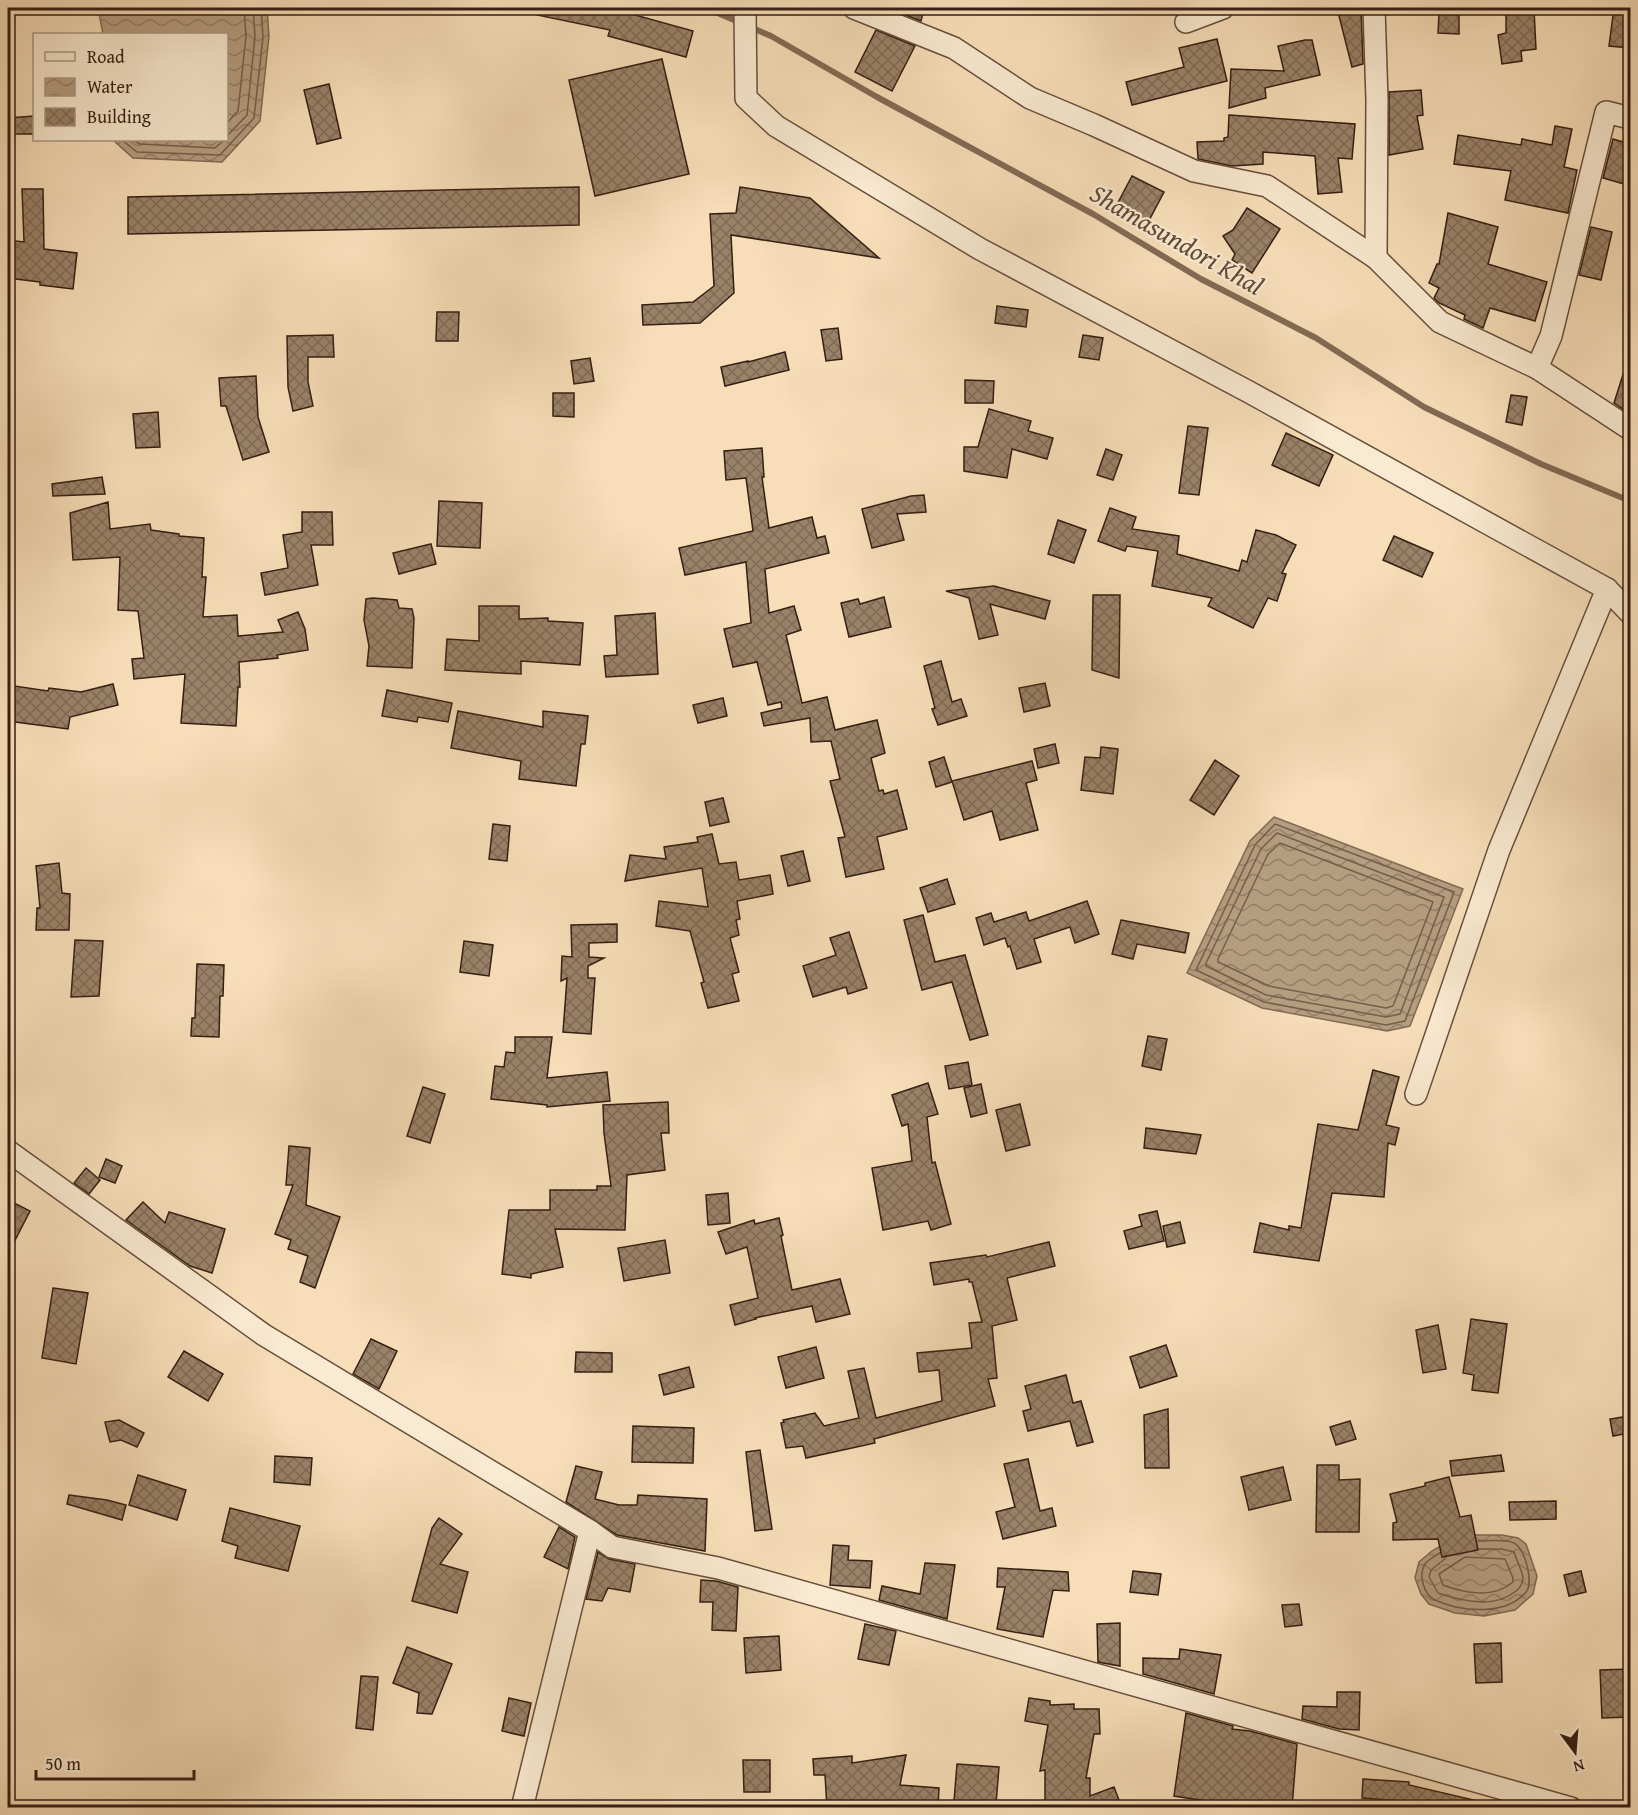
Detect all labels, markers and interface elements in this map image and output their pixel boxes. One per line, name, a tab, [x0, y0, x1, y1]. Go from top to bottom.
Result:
legend	[33, 33, 228, 141]
text: Road	[87, 43, 125, 70]
text: Water	[87, 73, 133, 100]
text: Building	[87, 103, 151, 130]
water label: Shamasundori Khal	[1083, 173, 1271, 305]
north arrow	[1545, 1722, 1605, 1782]
scale bar	[36, 1743, 194, 1781]
text: 50 m	[45, 1750, 81, 1777]
text: N	[1570, 1753, 1588, 1780]

